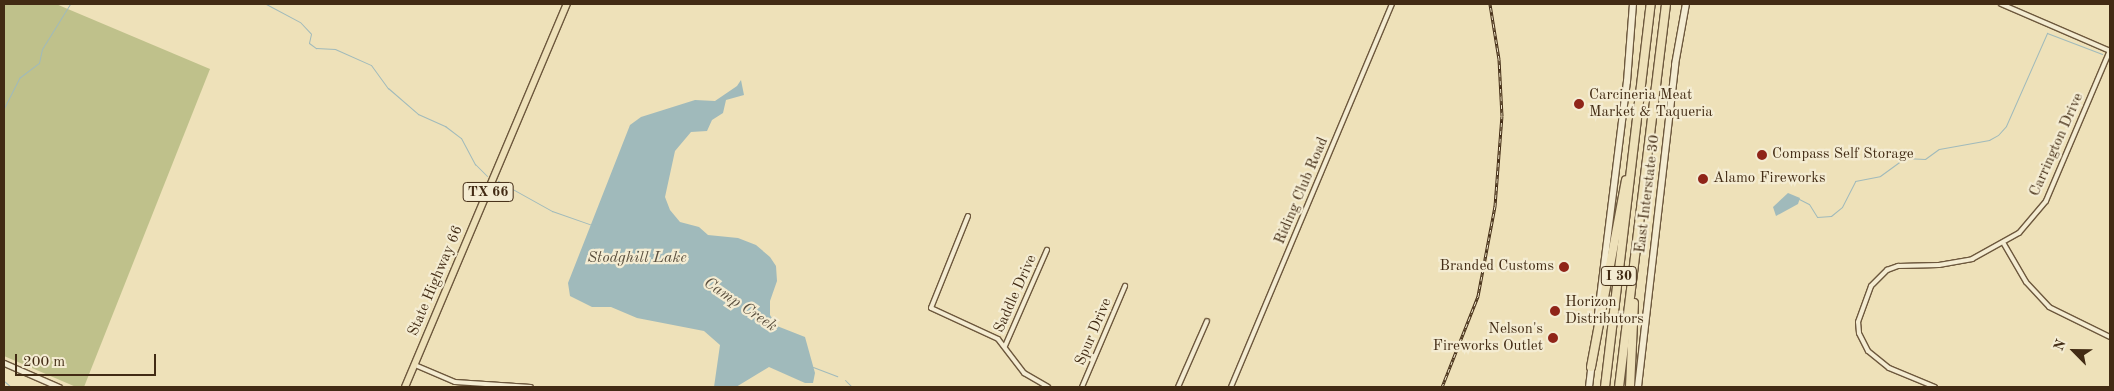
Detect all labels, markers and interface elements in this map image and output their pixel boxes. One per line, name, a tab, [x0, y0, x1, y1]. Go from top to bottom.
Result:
place label: Carcineria Meat Market & Taqueria	[1589, 86, 1713, 121]
street label: Carrington Drive	[2026, 91, 2088, 199]
marker: Carcineria Meat Market & Taqueria	[1573, 98, 1585, 110]
street label: East Interstate 30	[1632, 134, 1664, 254]
street label: Riding Club Road	[1271, 135, 1333, 247]
place label: Compass Self Storage	[1772, 146, 1914, 164]
marker: Compass Self Storage	[1756, 149, 1768, 161]
place label: Alamo Fireworks	[1713, 170, 1826, 188]
marker: Alamo Fireworks	[1697, 173, 1709, 185]
road number: TX 66	[462, 180, 514, 203]
street label: State Highway 66	[405, 223, 467, 339]
water label: Stodghill Lake	[587, 248, 687, 268]
street label: Saddle Drive	[991, 252, 1041, 336]
place label: Branded Customs	[1440, 258, 1554, 276]
marker: Branded Customs	[1558, 261, 1570, 273]
road number: I 30	[1600, 264, 1638, 288]
water label: Camp Creek	[700, 274, 780, 336]
place label: Horizon Distributors	[1565, 293, 1644, 328]
street label: Spur Drive	[1072, 296, 1116, 368]
marker: Horizon Distributors	[1549, 305, 1561, 317]
place label: Nelson's Fireworks Outlet	[1433, 320, 1543, 355]
north arrow	[2049, 326, 2099, 376]
marker: Nelson's Fireworks Outlet	[1547, 332, 1559, 344]
text: N	[2052, 337, 2069, 353]
scale bar	[18, 344, 159, 376]
text: 200 m	[23, 355, 65, 370]

